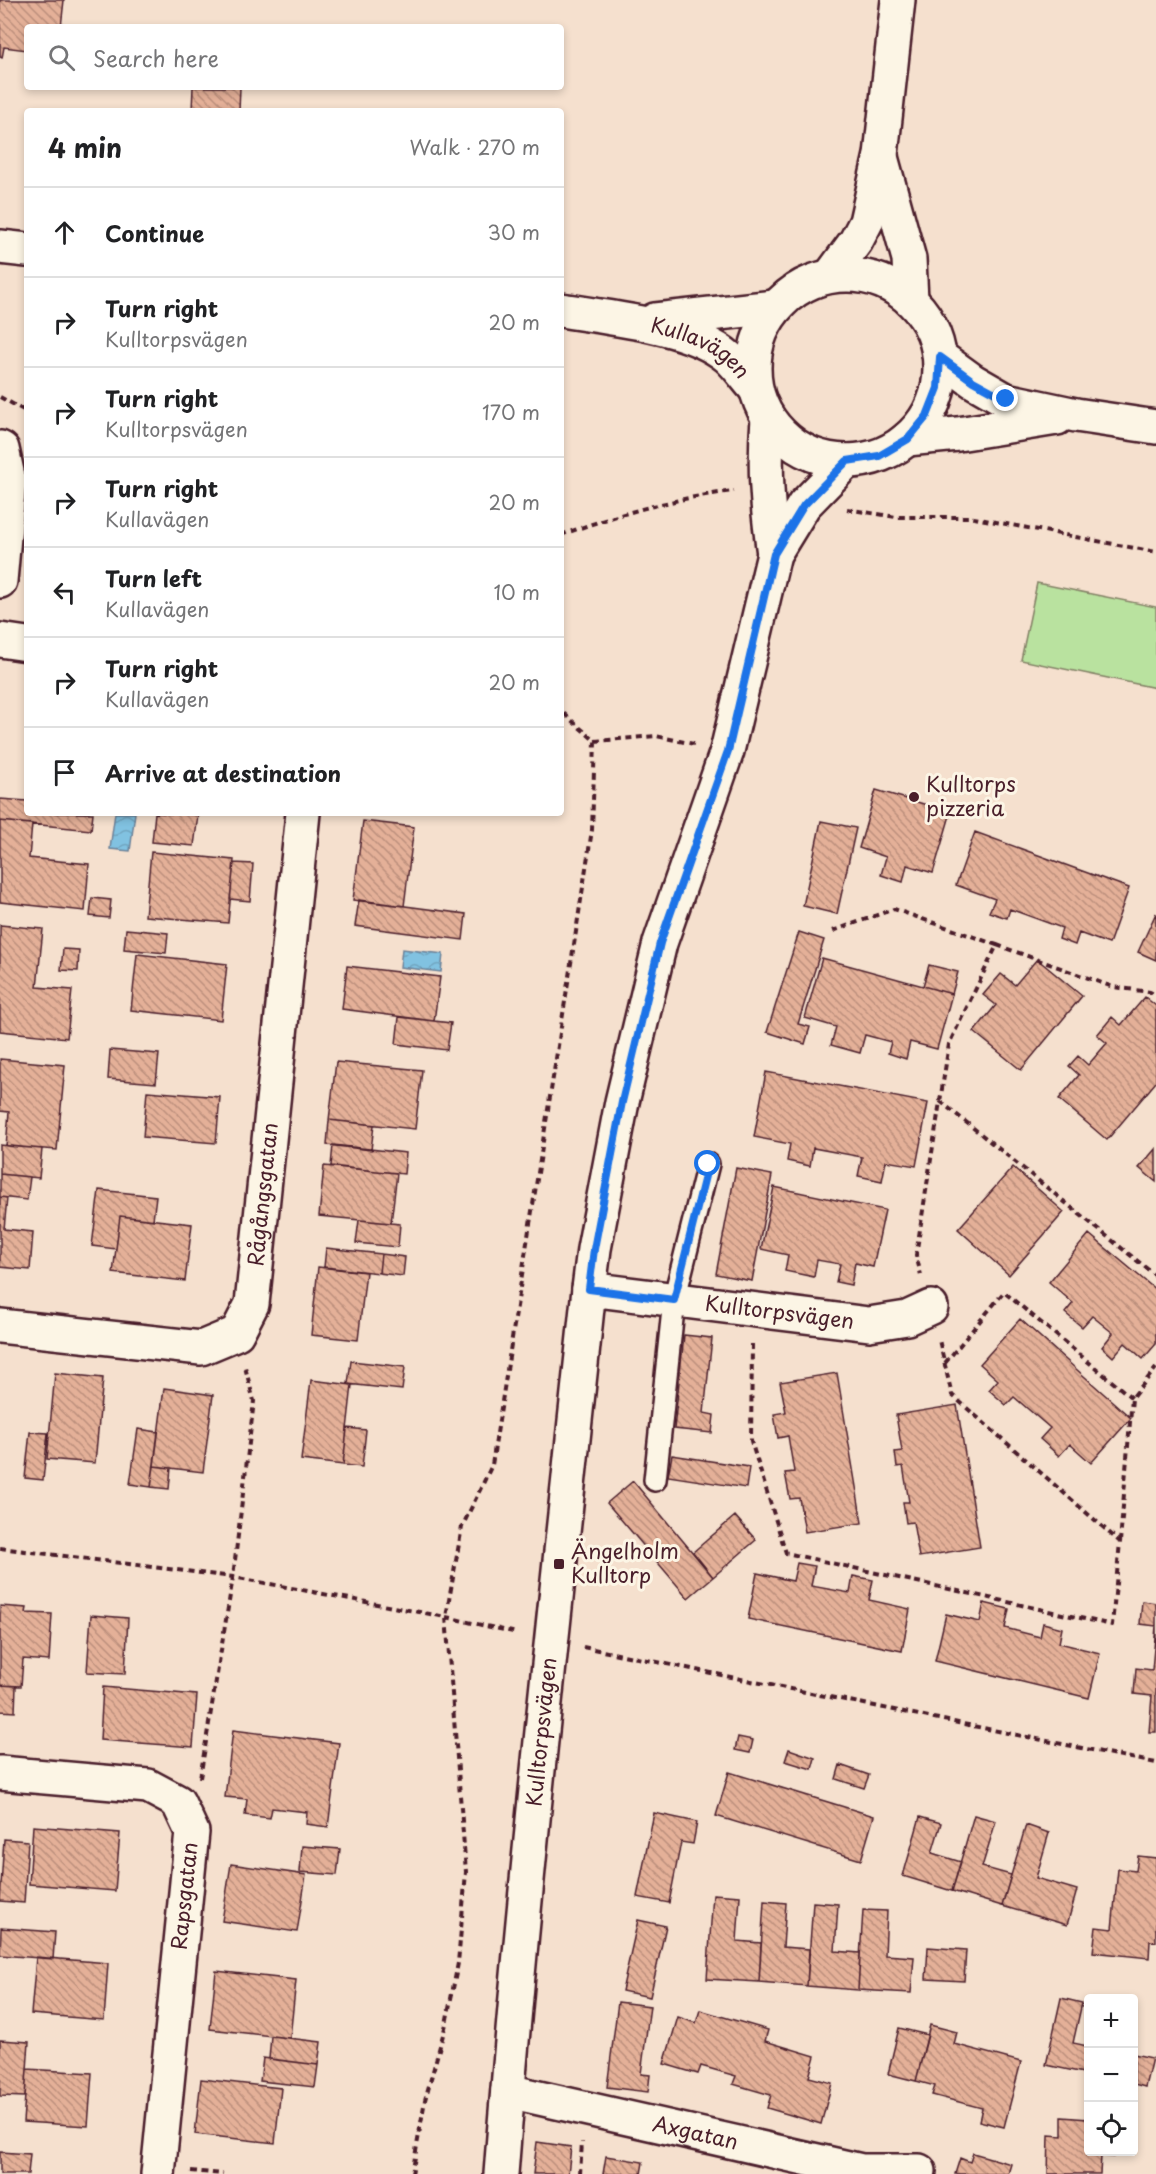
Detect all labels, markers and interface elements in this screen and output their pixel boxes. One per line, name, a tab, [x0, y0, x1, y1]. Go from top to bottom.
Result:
search box	[24, 24, 564, 90]
icon: search	[45, 41, 78, 74]
text: Search here	[93, 41, 219, 74]
text: 4 min	[48, 128, 122, 167]
text: Walk · 270 m	[409, 132, 540, 162]
icon: ahead	[48, 216, 81, 249]
text: Continue	[105, 216, 204, 249]
text: 30 m	[487, 217, 540, 247]
text: Turn right	[105, 291, 218, 324]
icon: right	[48, 306, 81, 339]
text: 20 m	[488, 307, 540, 337]
street label: Kullavägen	[648, 307, 759, 385]
text: Kulltorpsvägen	[105, 324, 248, 354]
text: Turn right	[105, 381, 218, 414]
route end	[992, 385, 1018, 411]
icon: right	[48, 396, 81, 429]
text: 170 m	[482, 397, 540, 427]
text: Kulltorpsvägen	[105, 414, 248, 444]
text: Turn right	[105, 471, 218, 504]
icon: right	[48, 486, 81, 519]
text: 20 m	[488, 487, 540, 517]
text: Kullavägen	[105, 504, 209, 534]
text: Turn left	[105, 561, 202, 594]
icon: left	[48, 576, 81, 609]
text: 10 m	[493, 577, 540, 607]
text: Kullavägen	[105, 594, 209, 624]
text: Turn right	[105, 651, 218, 684]
icon: right	[48, 666, 81, 699]
text: 20 m	[488, 667, 540, 697]
text: Kullavägen	[105, 684, 209, 714]
icon: arrive	[48, 756, 81, 789]
text: Arrive at destination	[105, 756, 341, 789]
place label: Kulltorps pizzeria	[926, 767, 1016, 823]
marker: Kulltorps pizzeria	[907, 790, 921, 804]
street label: Rågångsgatan	[238, 1121, 285, 1268]
route start	[694, 1150, 720, 1176]
street label: Kulltorpsvägen	[703, 1286, 856, 1336]
place label: Ängelholm Kulltorp	[571, 1534, 679, 1590]
marker: Ängelholm Kulltorp	[552, 1557, 566, 1571]
street label: Kulltorpsvägen	[516, 1655, 564, 1808]
street label: Rapsgatan	[161, 1840, 205, 1951]
map controls	[1084, 1994, 1138, 2156]
button: +	[1084, 1994, 1138, 2048]
button: −	[1084, 2048, 1138, 2102]
button: locate	[1084, 2102, 1138, 2156]
street label: Axgatan	[650, 2106, 742, 2157]

